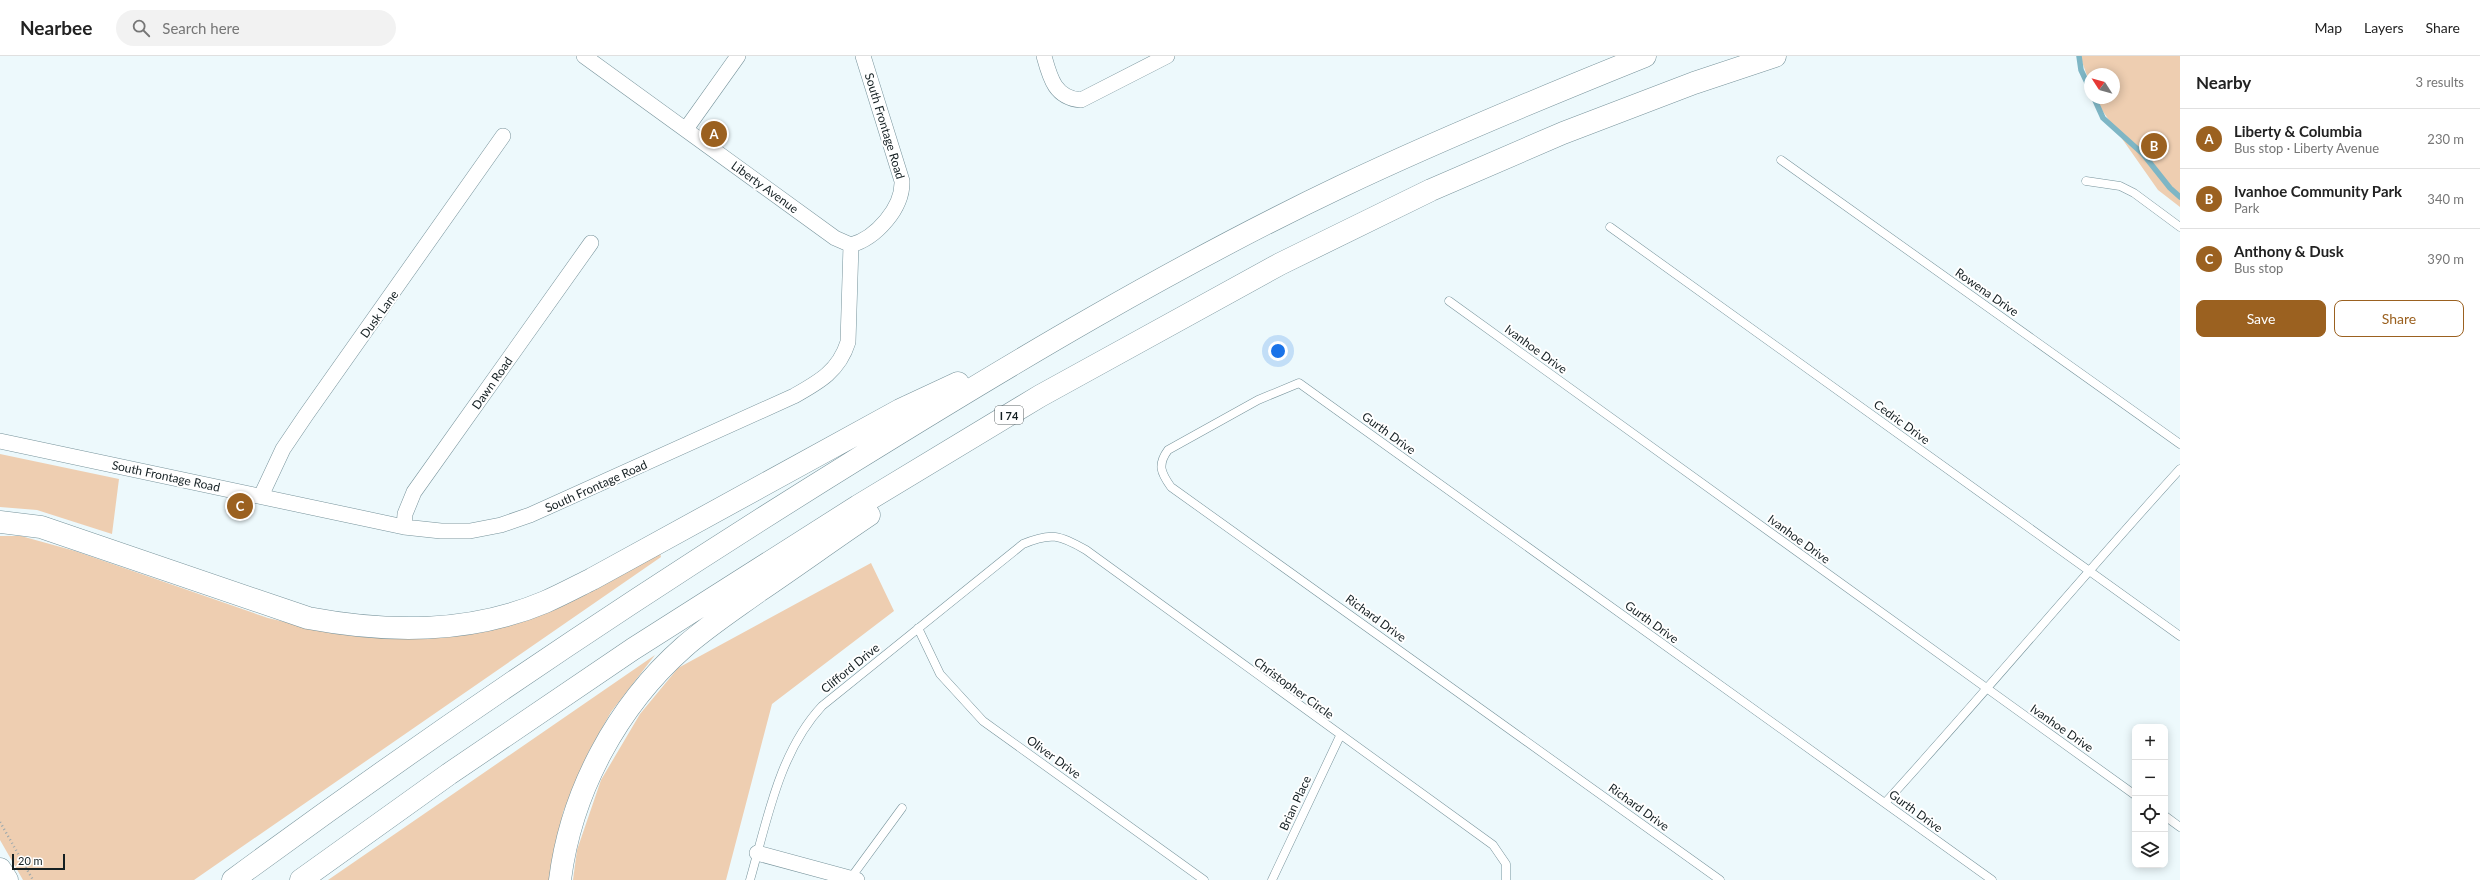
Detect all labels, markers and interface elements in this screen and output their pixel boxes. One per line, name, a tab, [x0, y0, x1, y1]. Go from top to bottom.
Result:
search box	[116, 10, 396, 46]
text: Nearbee	[20, 16, 92, 39]
icon: search	[130, 17, 152, 39]
text: Search here	[162, 19, 240, 37]
text: Map	[2314, 19, 2342, 36]
text: Layers	[2364, 19, 2404, 36]
text: Share	[2426, 19, 2460, 36]
north arrow	[2084, 68, 2120, 104]
street label: South Frontage Road	[862, 71, 908, 181]
text: Nearby	[2196, 72, 2251, 93]
text: 3 results	[2416, 74, 2464, 90]
pin: A	[701, 119, 727, 149]
text: Liberty & Columbia	[2234, 122, 2362, 140]
pin: B	[2141, 131, 2167, 161]
text: A	[2204, 131, 2214, 147]
text: 230 m	[2427, 131, 2464, 147]
text: Bus stop · Liberty Avenue	[2234, 140, 2379, 156]
street label: Liberty Avenue	[729, 158, 801, 216]
text: Ivanhoe Community Park	[2234, 182, 2402, 200]
text: B	[2205, 191, 2213, 207]
text: 340 m	[2427, 191, 2464, 207]
text: Park	[2234, 200, 2259, 216]
text: Anthony & Dusk	[2234, 242, 2344, 260]
text: C	[2205, 251, 2213, 267]
text: 390 m	[2427, 251, 2464, 267]
text: Bus stop	[2234, 260, 2283, 276]
street label: Rowena Drive	[1952, 265, 2022, 319]
street label: Dusk Lane	[357, 287, 401, 341]
button: Save	[2196, 300, 2326, 337]
button: Share	[2334, 300, 2464, 337]
street label: Ivanhoe Drive	[1502, 321, 1570, 377]
your location	[1268, 341, 1288, 361]
street label: Dawn Road	[468, 354, 516, 412]
street label: Cedric Drive	[1871, 397, 1933, 447]
road number: I 74	[995, 406, 1023, 424]
street label: Gurth Drive	[1359, 409, 1419, 457]
street label: South Frontage Road	[111, 457, 221, 495]
street label: South Frontage Road	[543, 457, 649, 515]
pin: C	[227, 491, 253, 521]
street label: Ivanhoe Drive	[1765, 511, 1833, 567]
street label: Richard Drive	[1343, 591, 1409, 645]
street label: Gurth Drive	[1622, 598, 1682, 646]
street label: Clifford Drive	[818, 640, 882, 696]
street label: Christopher Circle	[1251, 654, 1337, 722]
street label: Ivanhoe Drive	[2028, 701, 2096, 755]
map controls	[2132, 724, 2168, 868]
button: +	[2132, 724, 2168, 760]
street label: Oliver Drive	[1024, 732, 1084, 782]
button: −	[2132, 760, 2168, 796]
street label: Brian Place	[1276, 773, 1314, 833]
street label: Richard Drive	[1606, 780, 1672, 834]
street label: Gurth Drive	[1886, 787, 1946, 835]
button: locate	[2132, 796, 2168, 832]
button: layers	[2132, 832, 2168, 868]
scale bar	[12, 852, 65, 871]
text: 20 m	[18, 854, 43, 867]

